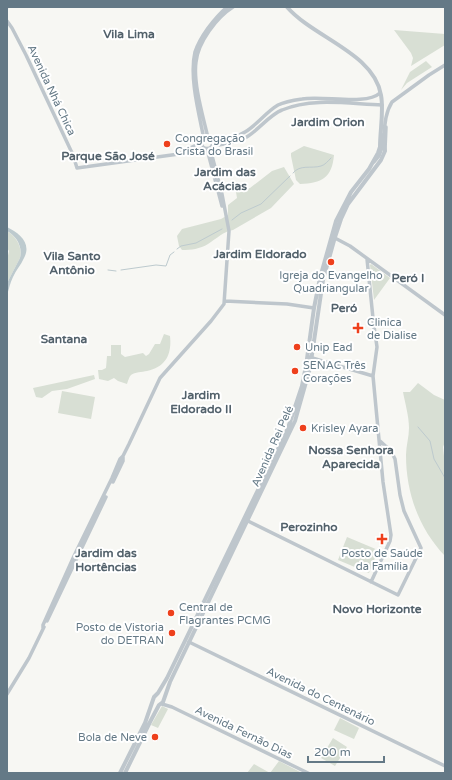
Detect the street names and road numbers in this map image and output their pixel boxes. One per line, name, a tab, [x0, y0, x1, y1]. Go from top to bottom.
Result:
street label: Avenida Nhá Chica	[25, 43, 78, 138]
street label: Avenida Rei Pelé	[249, 404, 296, 489]
street label: Avenida do Centenário	[265, 665, 377, 728]
street label: Avenida Fernão Dias	[193, 703, 295, 762]

